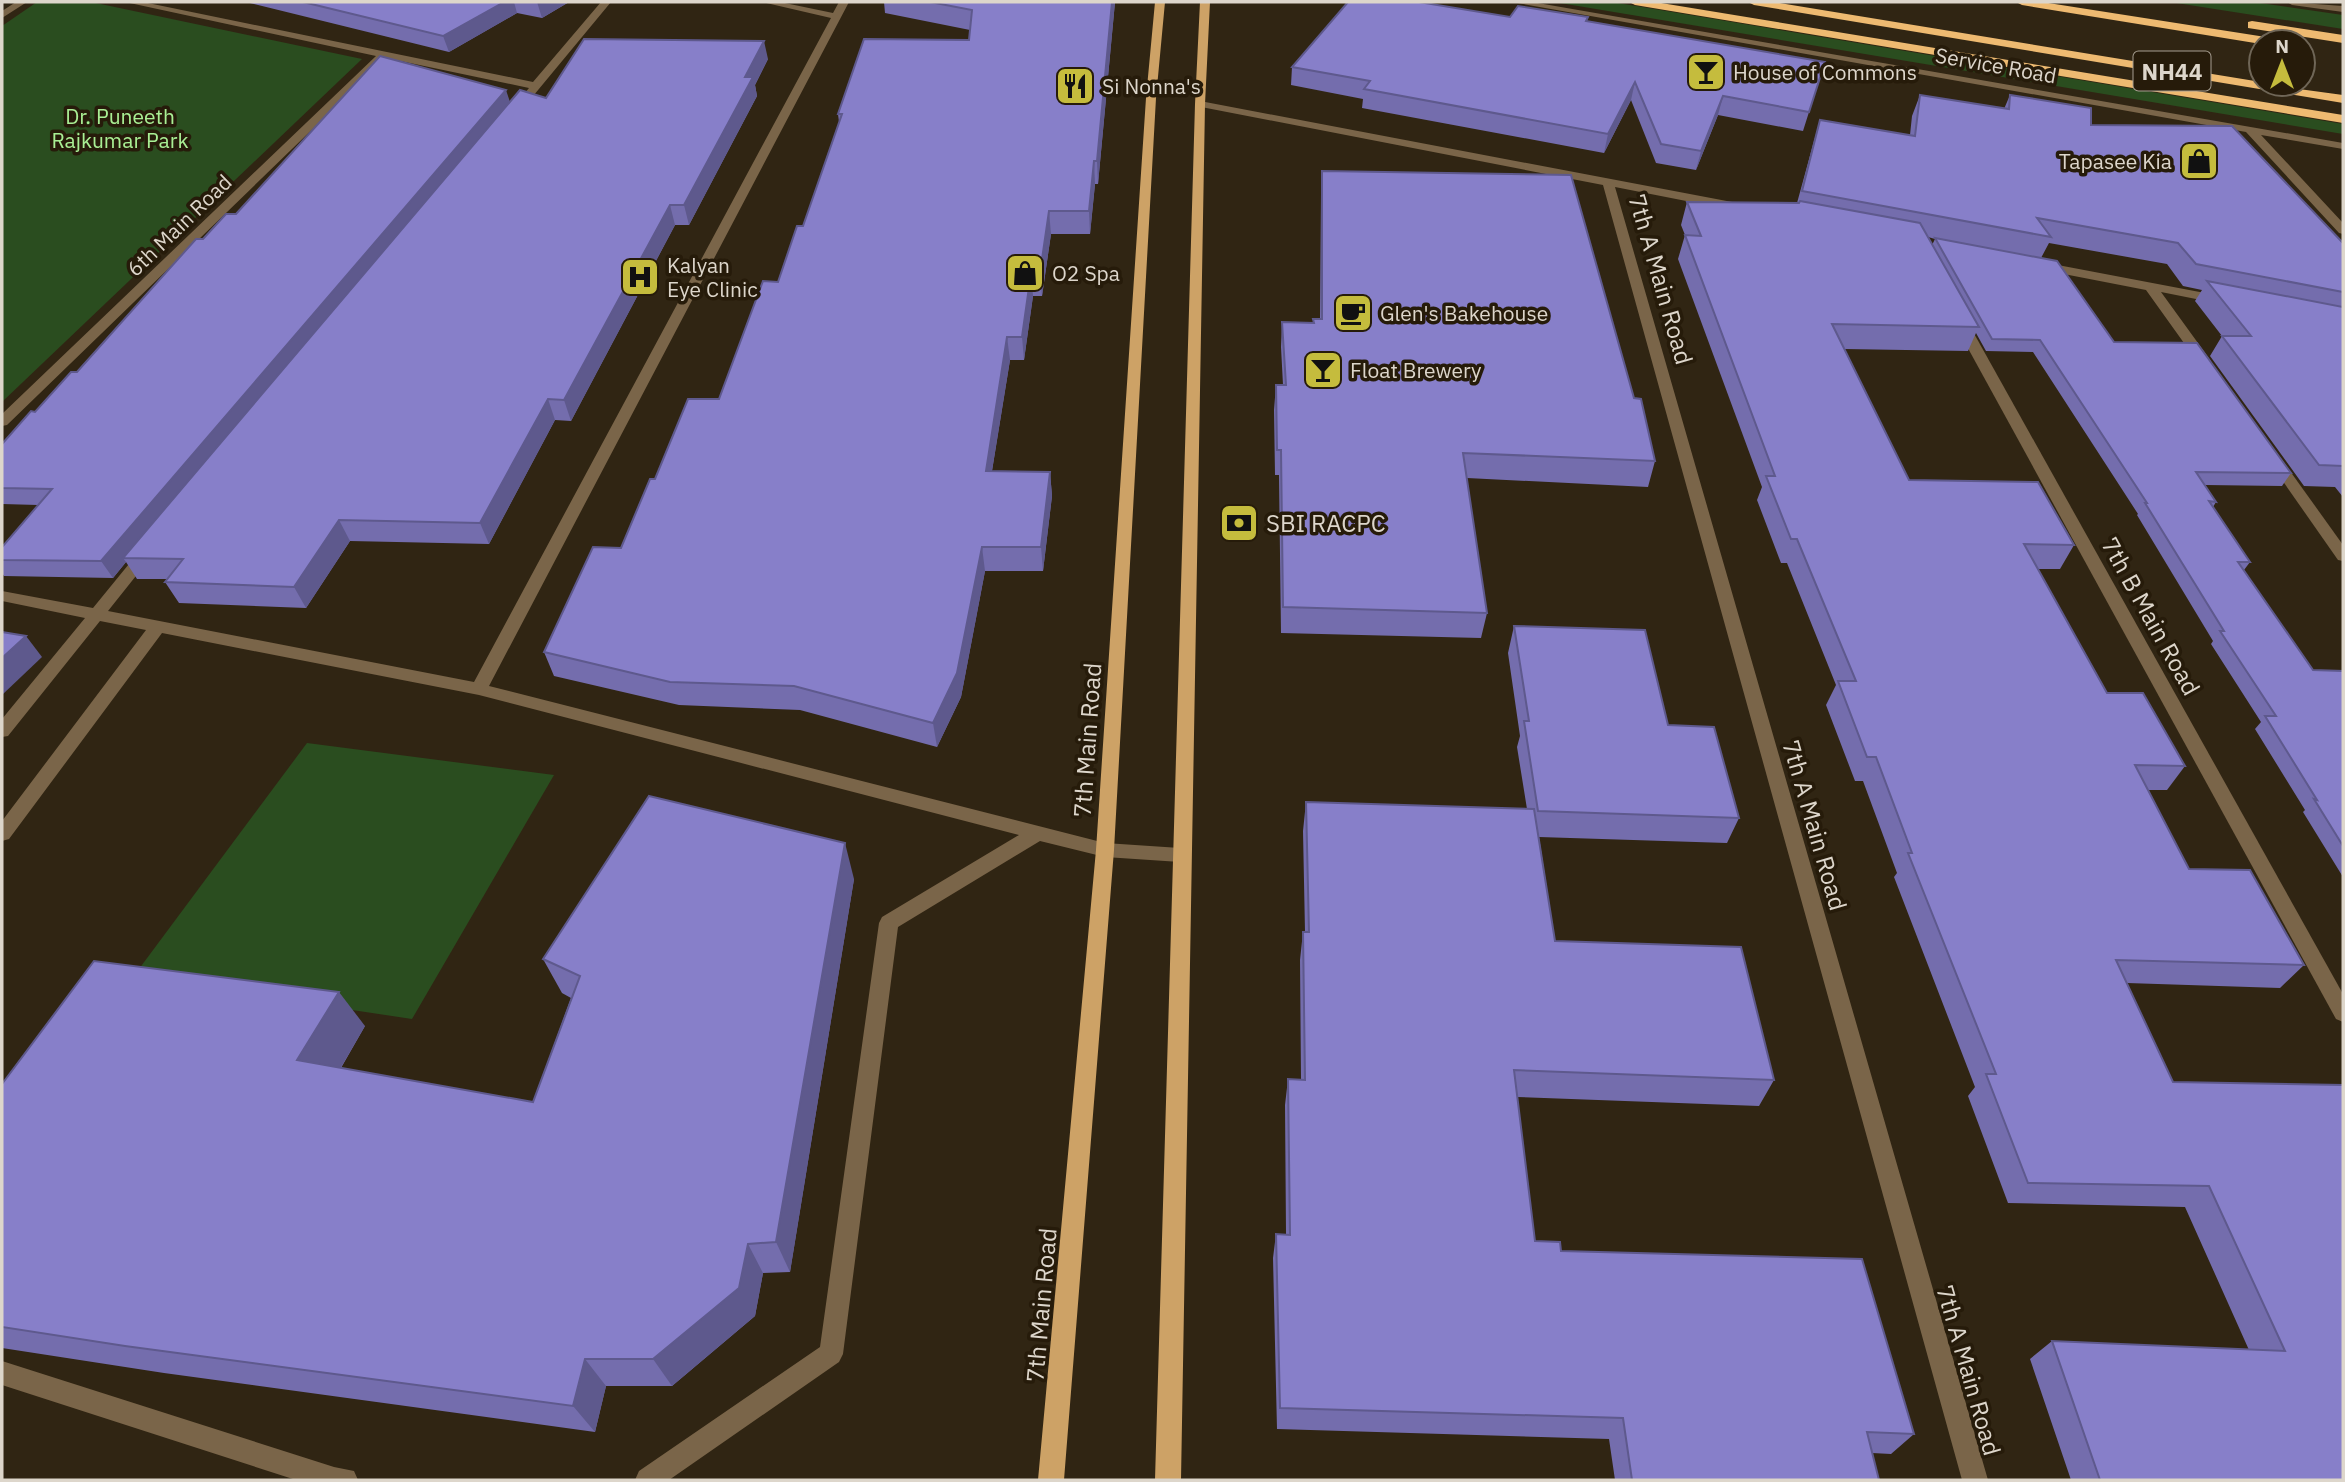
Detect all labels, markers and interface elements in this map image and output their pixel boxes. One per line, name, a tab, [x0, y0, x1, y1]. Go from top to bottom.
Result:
north arrow	[2247, 28, 2317, 98]
text: N	[2275, 34, 2289, 58]
street label: Service Road	[1933, 41, 2059, 89]
bar icon: House of Commons	[1685, 51, 1727, 93]
road number: NH44	[2134, 52, 2210, 90]
place label: House of Commons	[1733, 58, 1917, 86]
restaurant icon: Si Nonna's	[1054, 65, 1096, 107]
place label: Si Nonna's	[1102, 72, 1201, 100]
park label: Dr. Puneeth Rajkumar Park	[51, 102, 189, 154]
shop icon: Tapasee Kia	[2178, 140, 2220, 182]
place label: Tapasee Kia	[2059, 147, 2172, 175]
street label: 6th Main Road	[121, 168, 237, 282]
street label: 7th A Main Road	[1621, 190, 1701, 368]
place label: Kalyan Eye Clinic	[667, 251, 758, 303]
shop icon: O2 Spa	[1004, 252, 1046, 294]
hospital icon: Kalyan Eye Clinic	[619, 256, 661, 298]
place label: O2 Spa	[1052, 259, 1120, 287]
cafe icon: Glen's Bakehouse	[1332, 292, 1374, 334]
place label: Glen's Bakehouse	[1380, 299, 1548, 327]
bar icon: Float Brewery	[1302, 349, 1344, 391]
place label: Float Brewery	[1350, 356, 1482, 384]
bank icon: SBI RACPC	[1218, 502, 1260, 544]
place label: SBI RACPC	[1266, 507, 1386, 539]
street label: 7th B Main Road	[2094, 531, 2208, 701]
street label: 7th Main Road	[1066, 662, 1108, 818]
street label: 7th A Main Road	[1775, 736, 1855, 914]
street label: 7th Main Road	[1018, 1226, 1064, 1384]
street label: 7th A Main Road	[1929, 1281, 2009, 1459]

